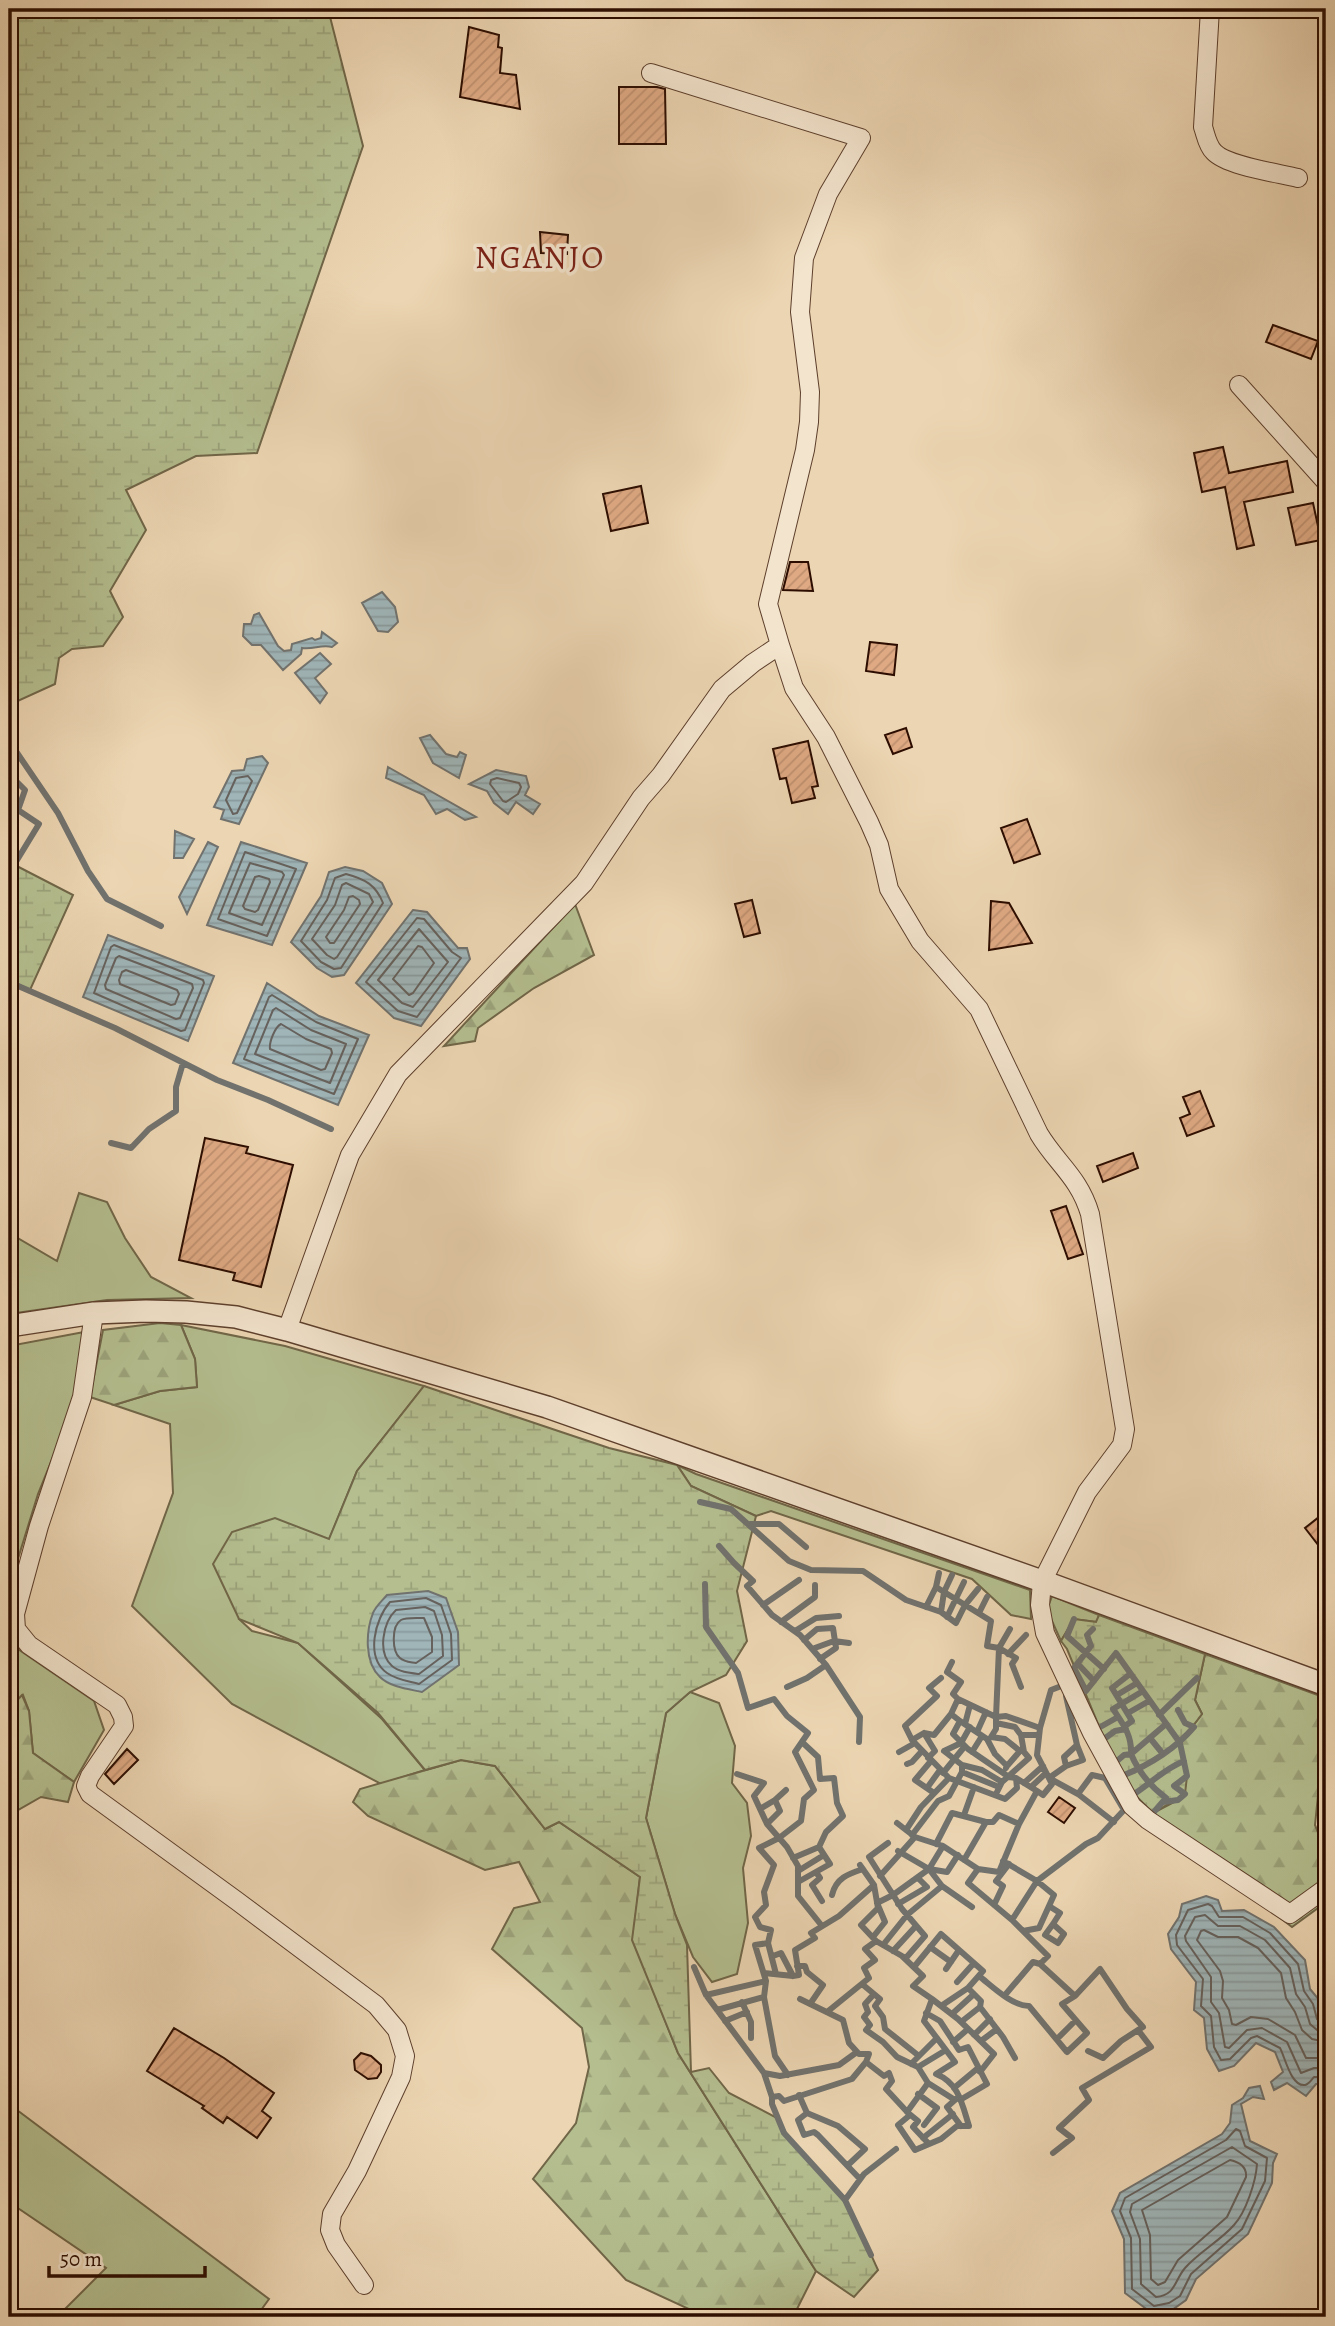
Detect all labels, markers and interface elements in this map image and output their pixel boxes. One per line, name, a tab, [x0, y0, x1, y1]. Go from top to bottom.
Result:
district label: NGANJO	[475, 235, 605, 279]
scale bar	[49, 2235, 205, 2279]
text: 50 m	[60, 2245, 102, 2273]

